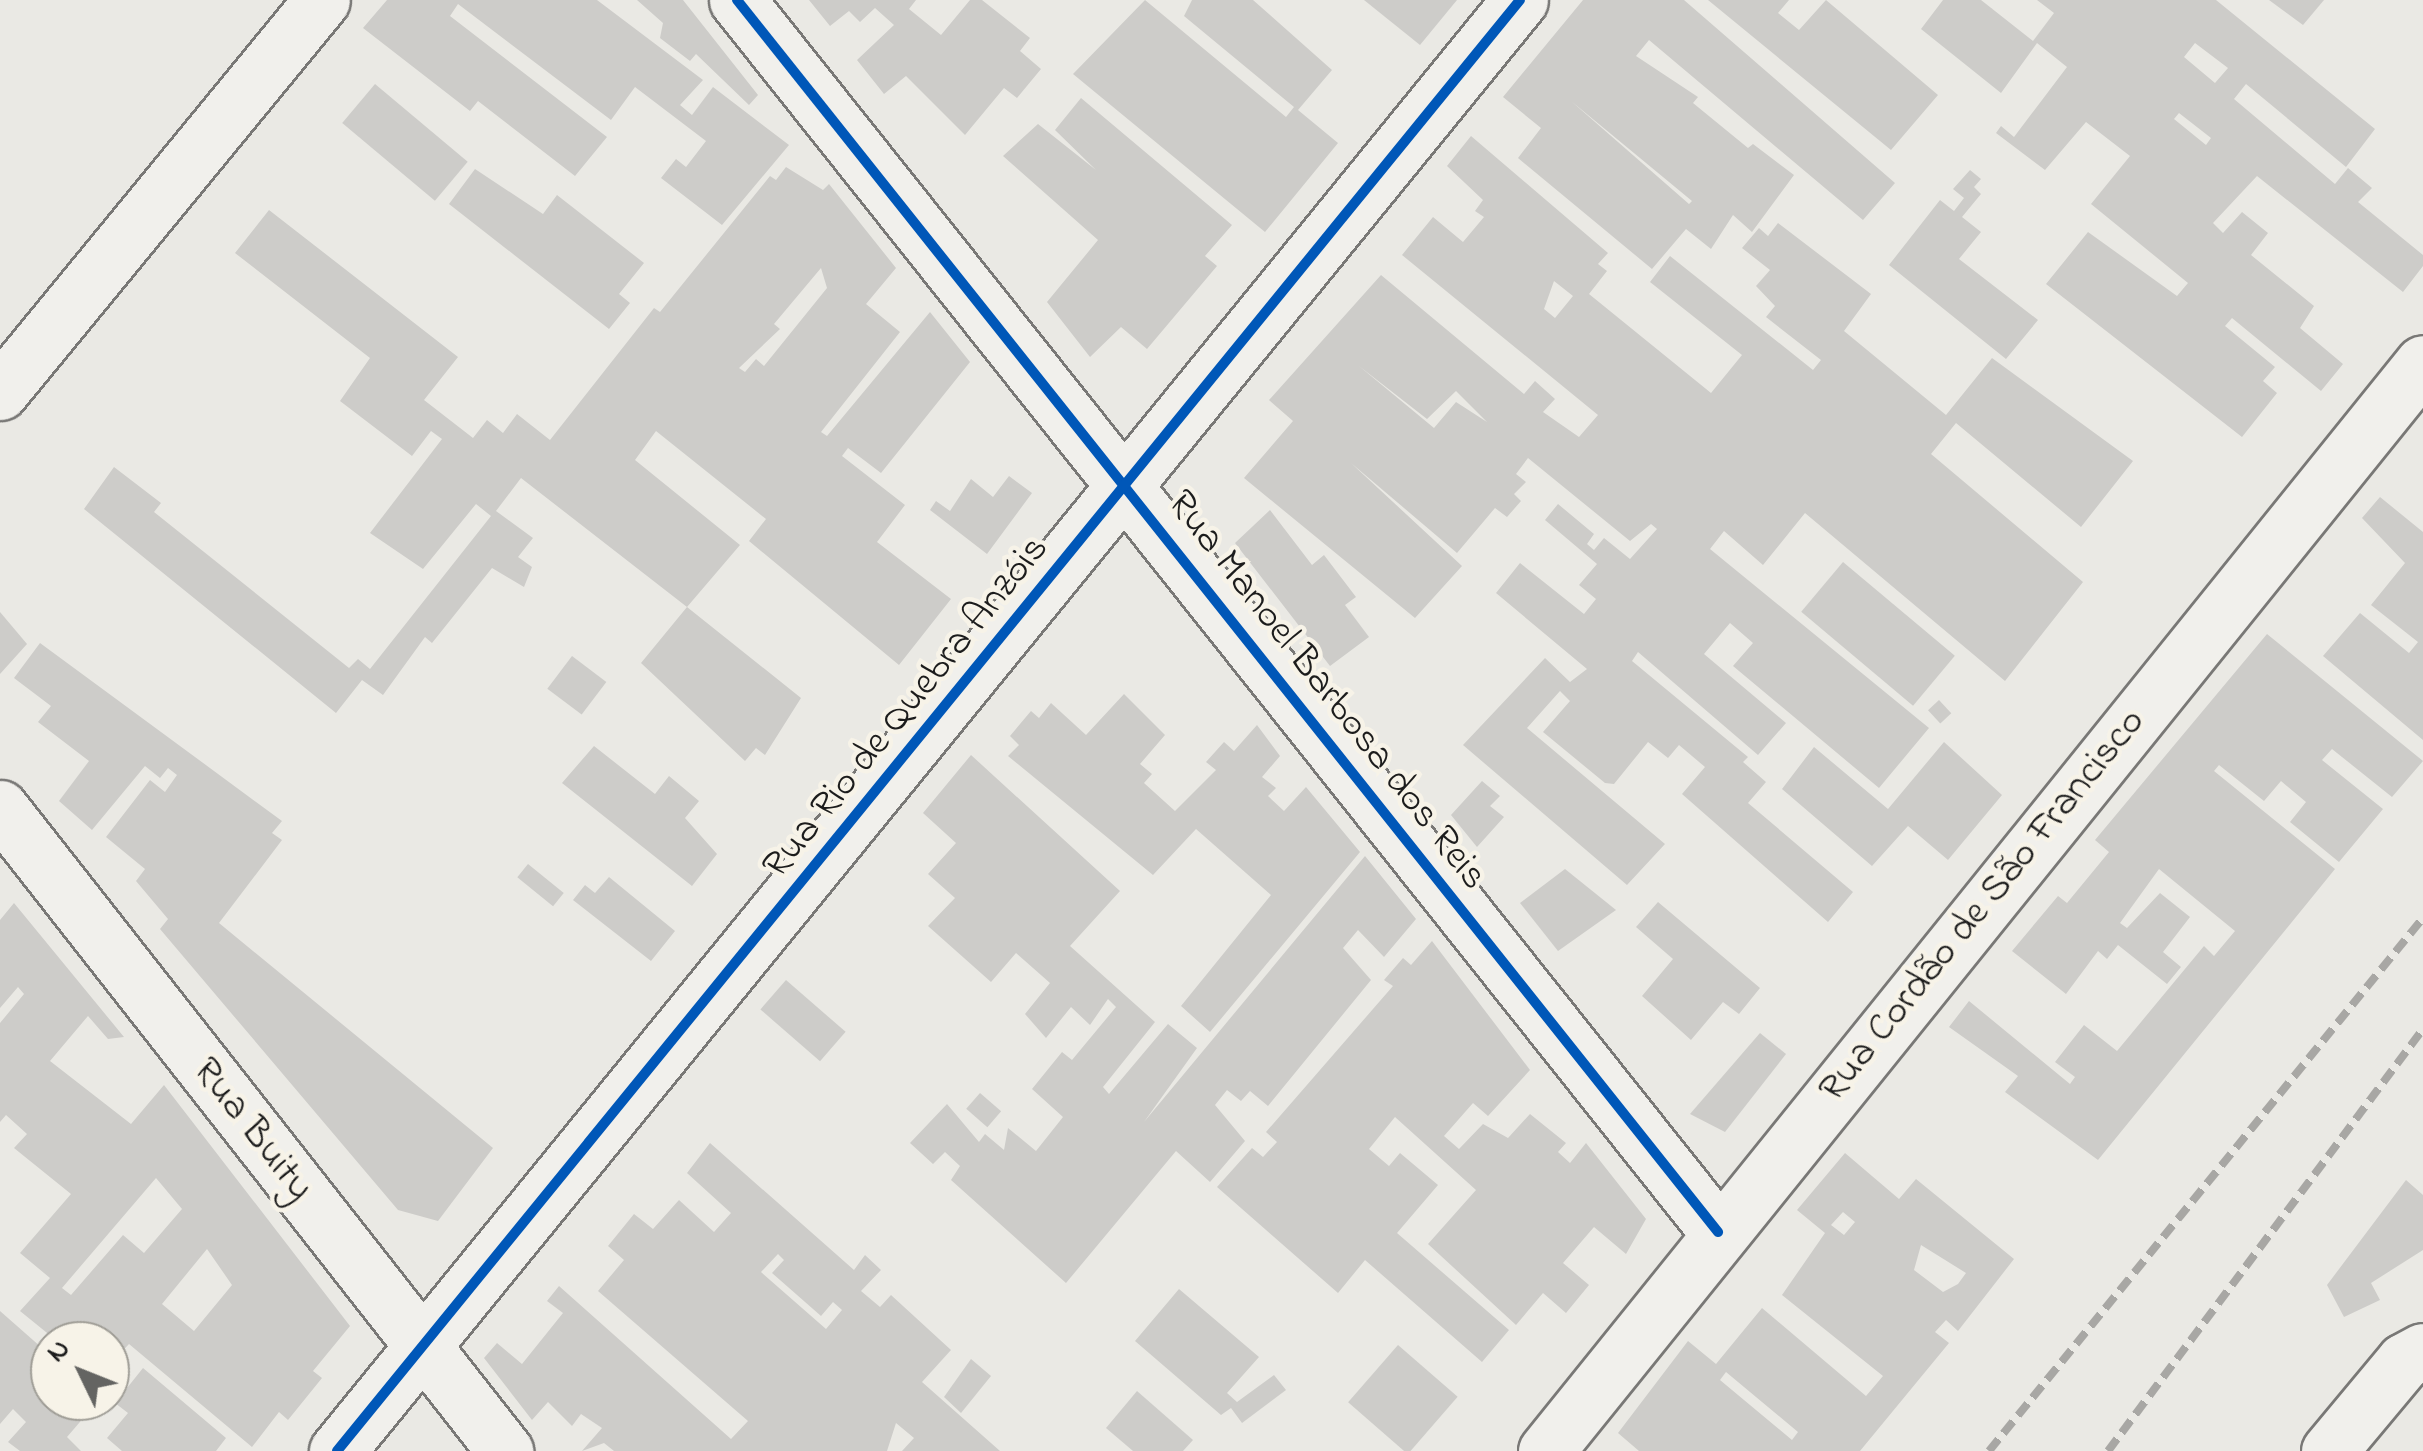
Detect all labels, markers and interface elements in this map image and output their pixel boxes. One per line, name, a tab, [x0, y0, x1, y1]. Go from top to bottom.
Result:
street label: Rua Manoel Barbosa dos Reis	[1155, 482, 1497, 900]
street label: Rua Rio de Quebra Anzóis	[754, 527, 1060, 889]
street label: Rua Cordão de São Francisco	[1809, 699, 2157, 1113]
street label: Rua Buity	[181, 1049, 323, 1211]
north arrow	[30, 1321, 130, 1421]
text: N	[38, 1331, 81, 1372]

